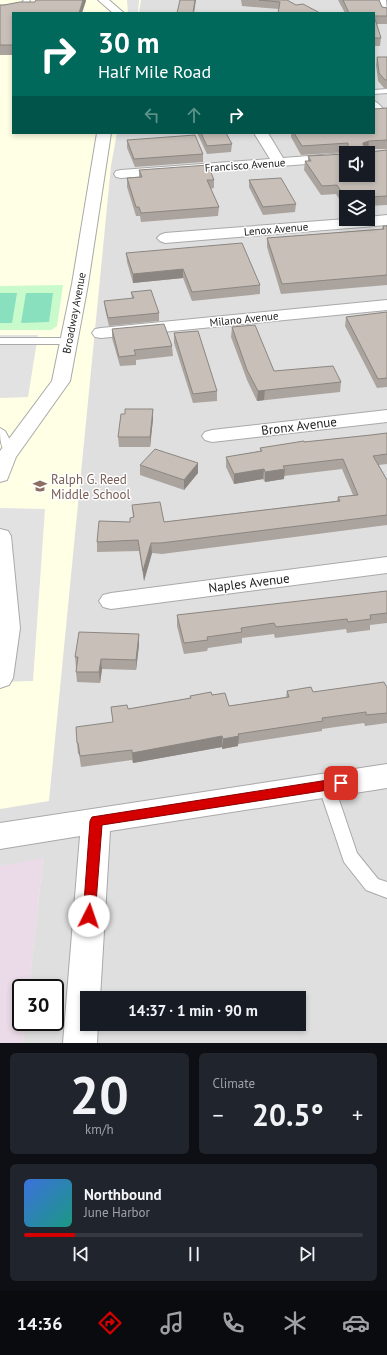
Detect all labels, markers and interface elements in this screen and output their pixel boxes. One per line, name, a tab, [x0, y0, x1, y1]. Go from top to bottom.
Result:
text: 30 m	[98, 24, 159, 61]
icon: right	[32, 28, 84, 80]
text: Half Mile Road	[98, 60, 211, 83]
icon: left	[141, 104, 163, 126]
icon: ahead	[183, 104, 205, 126]
icon: right	[225, 104, 247, 126]
map controls	[339, 146, 375, 226]
button: sound	[339, 146, 375, 182]
street label: Francisco Avenue	[204, 155, 286, 175]
button: layers	[339, 190, 375, 226]
street label: Lenox Avenue	[243, 219, 309, 239]
street label: Broadway Avenue	[59, 271, 89, 355]
street label: Milano Avenue	[209, 308, 280, 330]
street label: Bronx Avenue	[260, 413, 338, 439]
place label: Ralph G. Reed Middle School	[51, 471, 130, 503]
school or university icon: Ralph G. Reed Middle School	[32, 478, 48, 494]
street label: Naples Avenue	[207, 570, 291, 596]
pin	[324, 766, 358, 800]
icon: arrive	[330, 772, 352, 794]
position arrow	[68, 895, 110, 937]
speed limit sign: 30	[12, 979, 64, 1031]
text: 14:37 · 1 min · 90 m	[128, 1001, 258, 1020]
text: 20	[70, 1061, 129, 1128]
text: Climate	[213, 1075, 255, 1092]
text: 20.5°	[252, 1095, 324, 1134]
text: −	[213, 1101, 224, 1129]
text: +	[352, 1101, 363, 1129]
text: km/h	[85, 1121, 114, 1138]
text: Northbound	[84, 1185, 161, 1204]
text: June Harbor	[84, 1204, 150, 1221]
icon: previous	[70, 1243, 92, 1265]
icon: pause	[183, 1243, 205, 1265]
icon: next	[296, 1243, 318, 1265]
icon: directions	[96, 1309, 124, 1337]
icon: music	[158, 1309, 186, 1337]
icon: phone	[219, 1309, 247, 1337]
icon: climate	[281, 1309, 309, 1337]
icon: car	[342, 1309, 370, 1337]
text: 14:36	[17, 1312, 62, 1335]

